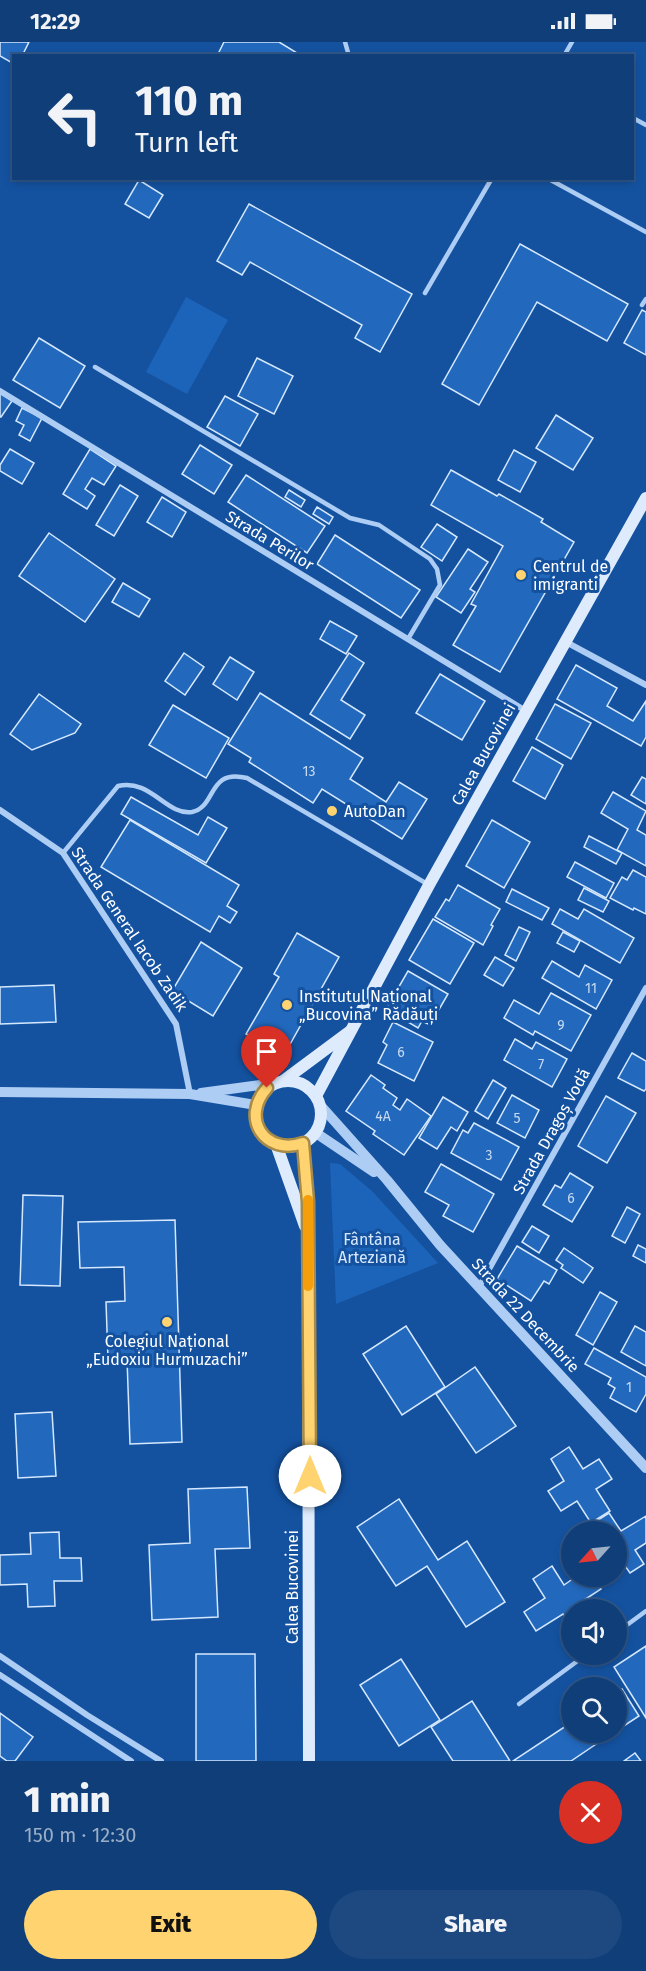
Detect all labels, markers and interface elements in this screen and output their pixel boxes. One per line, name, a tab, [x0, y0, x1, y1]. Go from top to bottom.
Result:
text: 12:29	[30, 8, 80, 35]
text: 110 m	[135, 76, 243, 126]
icon: left	[36, 78, 114, 156]
text: Turn left	[135, 127, 238, 159]
street label: Strada Perilor	[222, 507, 318, 575]
place label: Centrul de imigranti	[533, 557, 608, 594]
marker: Centrul de imigranti	[514, 568, 528, 582]
street label: Calea Bucovinei	[447, 700, 519, 809]
house number: 13	[302, 763, 316, 780]
place label: AutoDan	[344, 802, 406, 821]
marker: AutoDan	[325, 804, 339, 818]
street label: Strada General Iacob Zadik	[67, 843, 192, 1016]
house number: 11	[585, 980, 597, 997]
place label: Institutul Național „Bucovina” Rădăuți	[299, 987, 438, 1025]
marker: Institutul Național „Bucovina” Rădăuți	[280, 998, 294, 1012]
house number: 9	[557, 1017, 565, 1034]
pin	[241, 1026, 292, 1088]
icon: arrive	[250, 1035, 283, 1068]
house number: 6	[397, 1044, 405, 1061]
house number: 7	[538, 1056, 544, 1073]
street label: Strada Dragoș Vodă	[509, 1065, 595, 1198]
house number: 4A	[375, 1108, 391, 1125]
house number: 5	[513, 1110, 521, 1127]
house number: 3	[486, 1147, 493, 1164]
house number: 6	[567, 1190, 575, 1207]
park label: Fântâna Arteziană	[338, 1230, 406, 1267]
street label: Strada 22 Decembrie	[468, 1254, 583, 1376]
marker: Colegiul Național „Eudoxiu Hurmuzachi”	[160, 1315, 174, 1329]
place label: Colegiul Național „Eudoxiu Hurmuzachi”	[86, 1332, 248, 1369]
house number: 1	[626, 1379, 632, 1396]
position arrow	[278, 1444, 342, 1508]
north arrow	[561, 1521, 627, 1587]
map controls	[561, 1521, 627, 1743]
street label: Calea Bucovinei	[283, 1530, 302, 1644]
button: sound	[561, 1599, 627, 1665]
button: search	[561, 1677, 627, 1743]
text: 1 min	[24, 1778, 110, 1822]
button: close	[559, 1781, 622, 1844]
text: 150 m · 12:30	[24, 1823, 136, 1847]
button: Exit	[24, 1890, 317, 1959]
button: Share	[329, 1890, 622, 1959]

